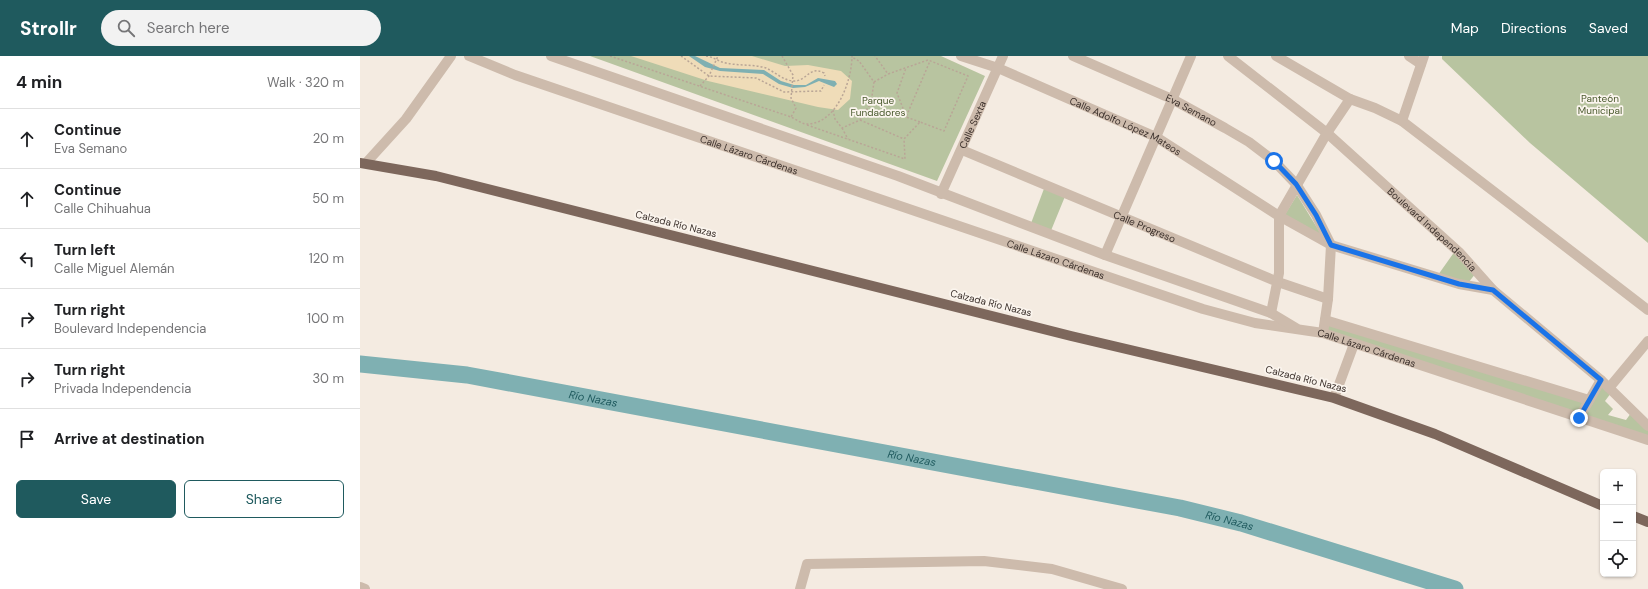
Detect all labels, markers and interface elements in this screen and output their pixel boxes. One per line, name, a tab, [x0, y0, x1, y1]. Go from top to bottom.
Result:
search box	[101, 10, 381, 46]
text: Strollr	[20, 16, 77, 41]
icon: search	[115, 17, 137, 39]
text: Search here	[147, 18, 230, 38]
text: Map	[1451, 19, 1479, 37]
text: Directions	[1501, 19, 1567, 37]
text: Saved	[1589, 19, 1628, 37]
text: 4 min	[16, 71, 62, 93]
text: Walk · 320 m	[267, 74, 344, 91]
street label: Eva Semano	[1164, 91, 1219, 129]
park label: Panteón Municipal	[1578, 92, 1622, 117]
park label: Parque Fundadores	[851, 94, 905, 119]
street label: Calle Adolfo López Mateos	[1068, 94, 1184, 158]
street label: Calle Sexta	[956, 99, 989, 151]
text: Continue	[54, 120, 122, 140]
icon: ahead	[16, 128, 38, 150]
text: 20 m	[313, 130, 344, 147]
street label: Calle Lázaro Cárdenas	[698, 132, 800, 177]
text: Eva Semano	[54, 140, 127, 157]
route start	[1265, 152, 1283, 170]
text: Continue	[54, 180, 122, 200]
street label: Boulevard Independencia	[1385, 184, 1480, 274]
icon: ahead	[16, 188, 38, 210]
text: 50 m	[312, 190, 344, 207]
text: Calle Chihuahua	[54, 200, 151, 217]
street label: Calzada Río Nazas	[634, 208, 718, 240]
street label: Calle Progreso	[1112, 208, 1178, 245]
street label: Calle Lázaro Cárdenas	[1005, 236, 1107, 282]
text: Turn left	[54, 240, 115, 260]
icon: left	[16, 248, 38, 270]
text: 120 m	[309, 250, 344, 267]
text: Calle Miguel Alemán	[54, 260, 175, 277]
street label: Calzada Río Nazas	[949, 287, 1033, 319]
text: Turn right	[54, 300, 125, 320]
icon: right	[16, 308, 38, 330]
text: 100 m	[307, 310, 344, 327]
text: Boulevard Independencia	[54, 320, 206, 337]
street label: Calle Lázaro Cárdenas	[1317, 326, 1417, 370]
text: Turn right	[54, 360, 125, 380]
street label: Calzada Río Nazas	[1264, 363, 1348, 395]
icon: right	[16, 368, 38, 390]
text: 30 m	[312, 370, 344, 387]
text: Privada Independencia	[54, 380, 191, 397]
water label: Río Nazas	[568, 387, 619, 410]
route end	[1570, 409, 1588, 427]
icon: arrive	[16, 428, 38, 450]
text: Arrive at destination	[54, 429, 205, 449]
water label: Río Nazas	[886, 447, 938, 469]
map controls	[1600, 469, 1636, 577]
button: +	[1600, 469, 1636, 505]
button: Save	[16, 480, 176, 518]
button: Share	[184, 480, 344, 518]
button: −	[1600, 505, 1636, 541]
water label: Río Nazas	[1204, 508, 1256, 534]
button: locate	[1600, 541, 1636, 577]

